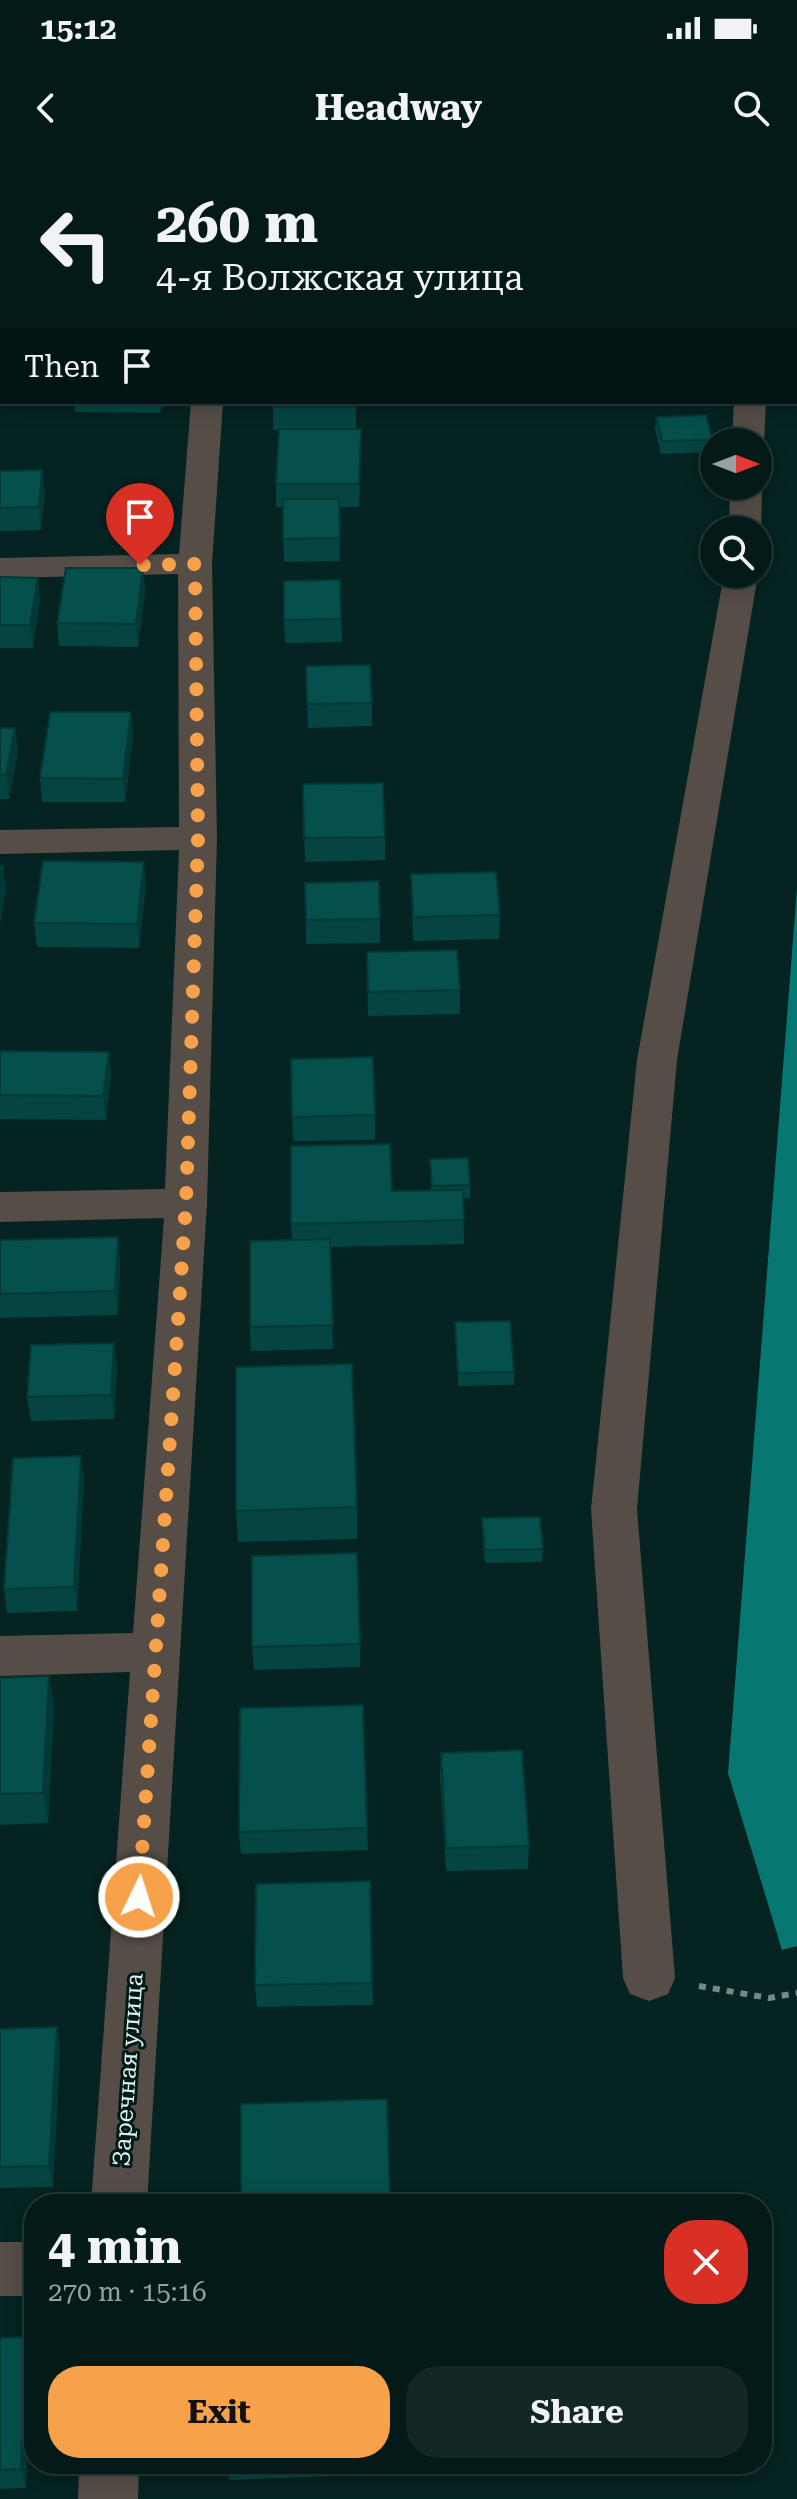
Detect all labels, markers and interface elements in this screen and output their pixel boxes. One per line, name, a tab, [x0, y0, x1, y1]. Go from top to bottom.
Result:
text: 15:12	[40, 11, 117, 46]
icon: back	[24, 86, 68, 130]
icon: search	[729, 86, 773, 130]
text: Headway	[315, 87, 482, 129]
text: 260 m	[156, 190, 318, 256]
icon: left	[24, 192, 128, 296]
text: 4-я Волжская улица	[156, 257, 523, 299]
icon: arrive	[115, 344, 159, 388]
text: Then	[24, 349, 99, 384]
north arrow	[700, 428, 772, 500]
map controls	[700, 428, 772, 588]
pin	[106, 483, 174, 565]
icon: arrive	[118, 495, 162, 539]
button: search	[700, 516, 772, 588]
position arrow	[97, 1855, 181, 1939]
street label: Заречная улица	[107, 1972, 149, 2168]
text: 4 min	[48, 2219, 181, 2275]
button: close	[664, 2220, 748, 2304]
text: 270 m · 15:16	[48, 2277, 207, 2307]
button: Exit	[48, 2366, 390, 2458]
button: Share	[406, 2366, 748, 2458]

